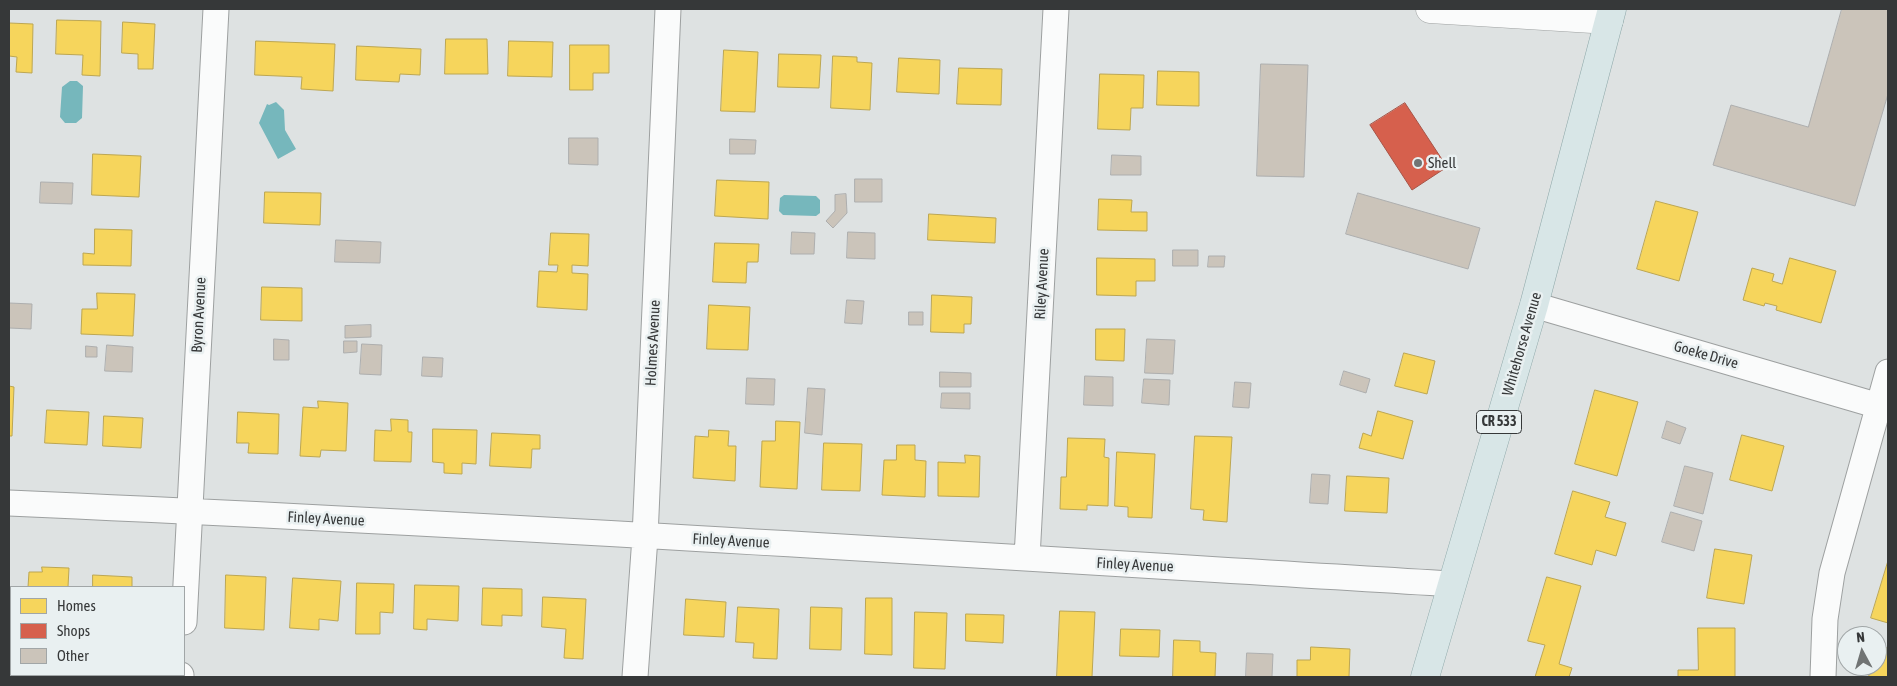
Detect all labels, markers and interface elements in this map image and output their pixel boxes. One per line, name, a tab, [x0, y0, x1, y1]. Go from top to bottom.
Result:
place label: Shell	[1428, 154, 1456, 172]
marker: Shell	[1412, 157, 1424, 169]
street label: Riley Avenue	[1031, 248, 1053, 320]
street label: Byron Avenue	[188, 277, 210, 353]
street label: Whitehorse Avenue	[1499, 290, 1545, 398]
street label: Holmes Avenue	[642, 299, 664, 387]
street label: Goeke Drive	[1672, 337, 1740, 373]
road number: CR 533	[1476, 411, 1522, 434]
street label: Finley Avenue	[287, 508, 365, 530]
street label: Finley Avenue	[692, 530, 770, 552]
street label: Finley Avenue	[1096, 554, 1174, 576]
legend	[10, 586, 185, 676]
text: Homes	[57, 597, 96, 614]
text: Shops	[57, 622, 90, 639]
north arrow	[1837, 626, 1887, 676]
text: N	[1856, 629, 1865, 645]
text: Other	[57, 647, 89, 664]

